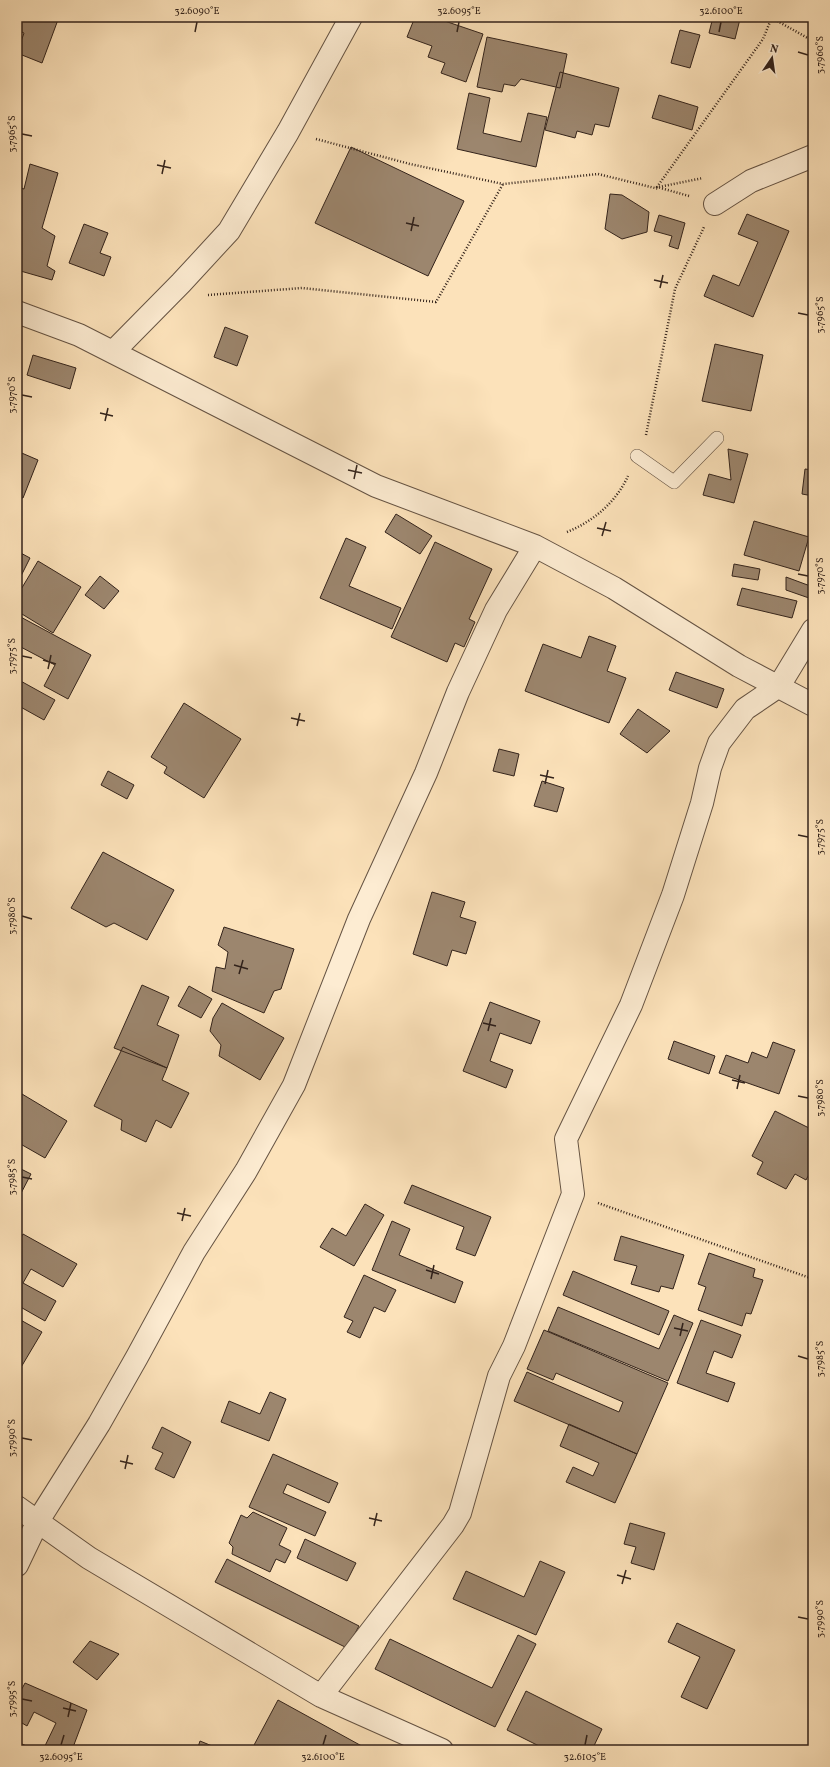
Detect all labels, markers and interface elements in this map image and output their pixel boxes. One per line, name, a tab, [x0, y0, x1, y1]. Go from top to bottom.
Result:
text: 32.6090°E	[175, 4, 219, 18]
text: 32.6095°E	[437, 4, 481, 18]
text: 32.6100°E	[699, 4, 743, 18]
text: 3.7960°S	[813, 36, 827, 74]
north arrow	[752, 38, 792, 78]
text: N	[768, 42, 779, 58]
text: 3.7965°S	[5, 116, 19, 152]
text: 3.7965°S	[813, 297, 827, 333]
text: 3.7970°S	[5, 377, 19, 413]
text: 3.7970°S	[813, 558, 827, 594]
text: 3.7975°S	[5, 638, 19, 674]
text: 3.7975°S	[813, 819, 827, 855]
text: 3.7980°S	[5, 897, 19, 935]
text: 3.7980°S	[813, 1079, 827, 1117]
text: 3.7985°S	[5, 1159, 19, 1195]
text: 3.7985°S	[813, 1341, 827, 1377]
text: 3.7990°S	[5, 1419, 19, 1457]
text: 3.7990°S	[813, 1600, 827, 1638]
text: 3.7995°S	[5, 1681, 19, 1717]
text: 32.6095°E	[39, 1750, 83, 1764]
text: 32.6100°E	[301, 1750, 345, 1764]
text: 32.6105°E	[564, 1750, 606, 1764]

